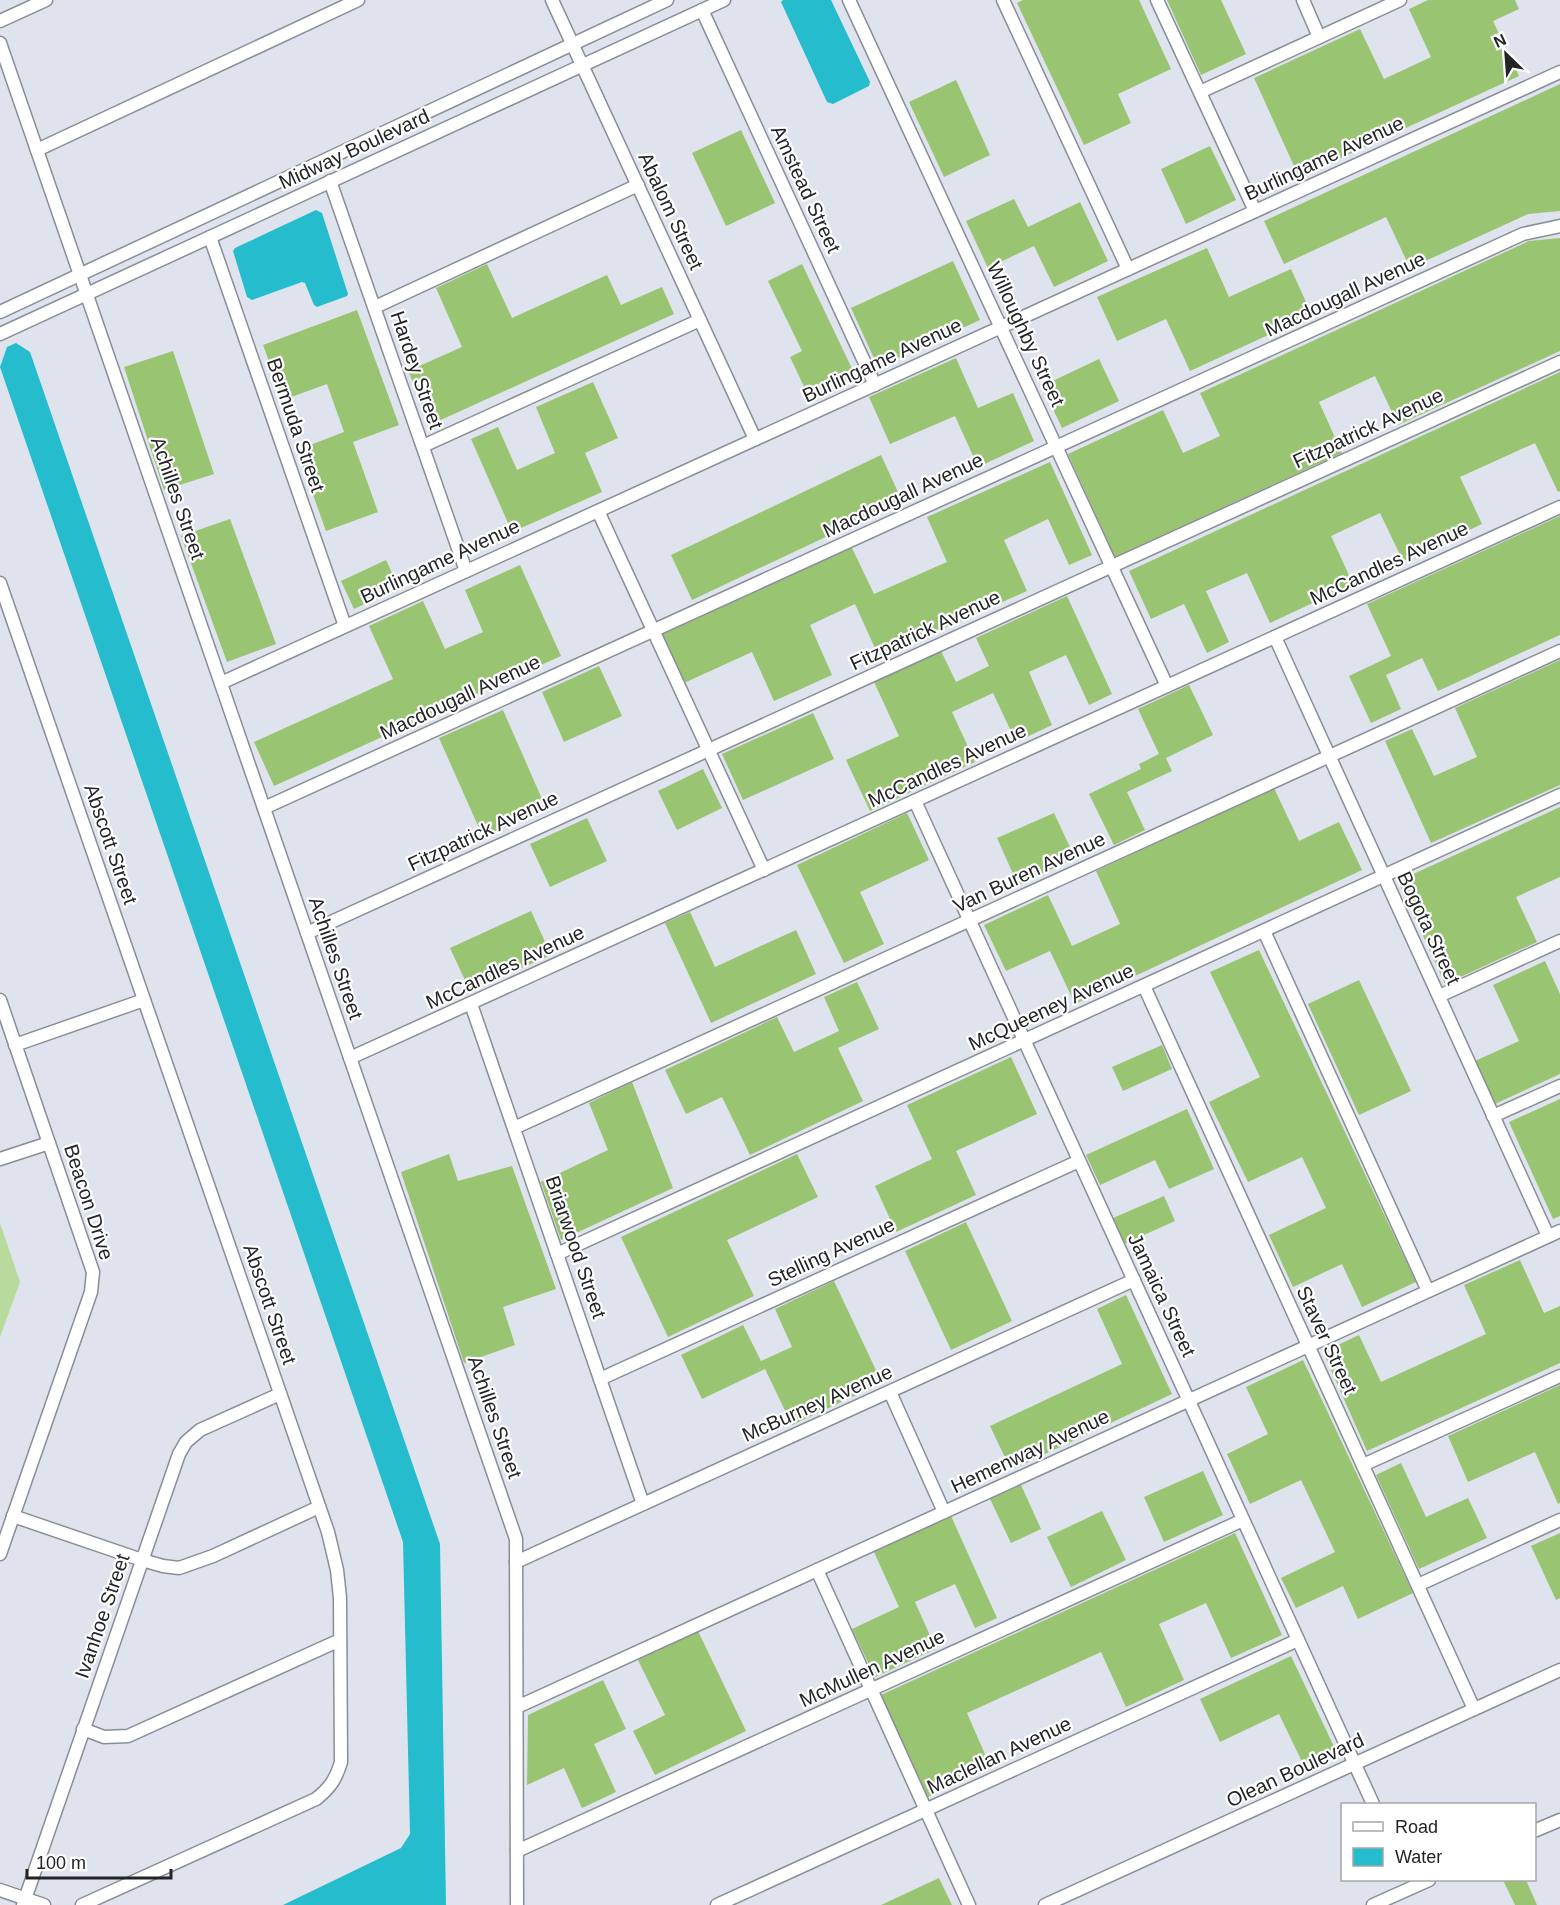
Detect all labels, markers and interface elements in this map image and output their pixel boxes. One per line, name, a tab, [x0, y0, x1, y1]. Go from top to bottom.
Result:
north arrow	[1476, 24, 1536, 84]
text: N	[1491, 31, 1509, 51]
street label: Midway Boulevard	[275, 104, 433, 194]
street label: Burlingame Avenue	[1241, 111, 1407, 205]
street label: Amstead Street	[767, 122, 845, 257]
street label: Abalom Street	[634, 149, 708, 273]
street label: Macdougall Avenue	[1261, 247, 1429, 341]
street label: Willoughby Street	[983, 258, 1069, 410]
street label: Hardey Street	[387, 308, 448, 432]
street label: Burlingame Avenue	[799, 313, 965, 407]
street label: Bermuda Street	[263, 355, 329, 495]
street label: Fitzpatrick Avenue	[1289, 384, 1447, 472]
street label: Achilles Street	[147, 434, 209, 562]
street label: Macdougall Avenue	[819, 448, 987, 542]
street label: Burlingame Avenue	[357, 514, 523, 608]
street label: McCandles Avenue	[1306, 517, 1472, 609]
street label: Fitzpatrick Avenue	[846, 586, 1004, 674]
street label: Macdougall Avenue	[376, 650, 544, 744]
street label: McCandles Avenue	[864, 719, 1030, 811]
street label: Abscott Street	[80, 781, 142, 907]
street label: Fitzpatrick Avenue	[404, 787, 562, 875]
street label: Van Buren Avenue	[950, 827, 1108, 917]
street label: Bogota Street	[1393, 868, 1465, 988]
street label: Achilles Street	[305, 894, 367, 1022]
street label: McCandles Avenue	[422, 921, 588, 1013]
street label: McQueeney Avenue	[965, 959, 1137, 1055]
street label: Beacon Drive	[60, 1142, 118, 1262]
street label: Briarwood Street	[541, 1173, 611, 1321]
street label: Stelling Avenue	[764, 1213, 898, 1291]
street label: Jamaica Street	[1124, 1230, 1200, 1360]
street label: Abscott Street	[239, 1241, 301, 1367]
street label: Staver Street	[1292, 1282, 1362, 1398]
street label: Achilles Street	[464, 1353, 526, 1481]
street label: McBurney Avenue	[739, 1360, 895, 1446]
street label: Hemenway Avenue	[947, 1405, 1113, 1497]
street label: Ivanhoe Street	[70, 1551, 134, 1681]
street label: McMullen Avenue	[796, 1625, 948, 1711]
street label: Maclellan Avenue	[923, 1712, 1075, 1798]
street label: Olean Boulevard	[1223, 1729, 1367, 1811]
legend	[1341, 1803, 1536, 1881]
text: Road	[1395, 1817, 1438, 1837]
scale bar	[27, 1842, 171, 1880]
text: Water	[1395, 1847, 1442, 1867]
text: 100 m	[36, 1853, 86, 1873]

